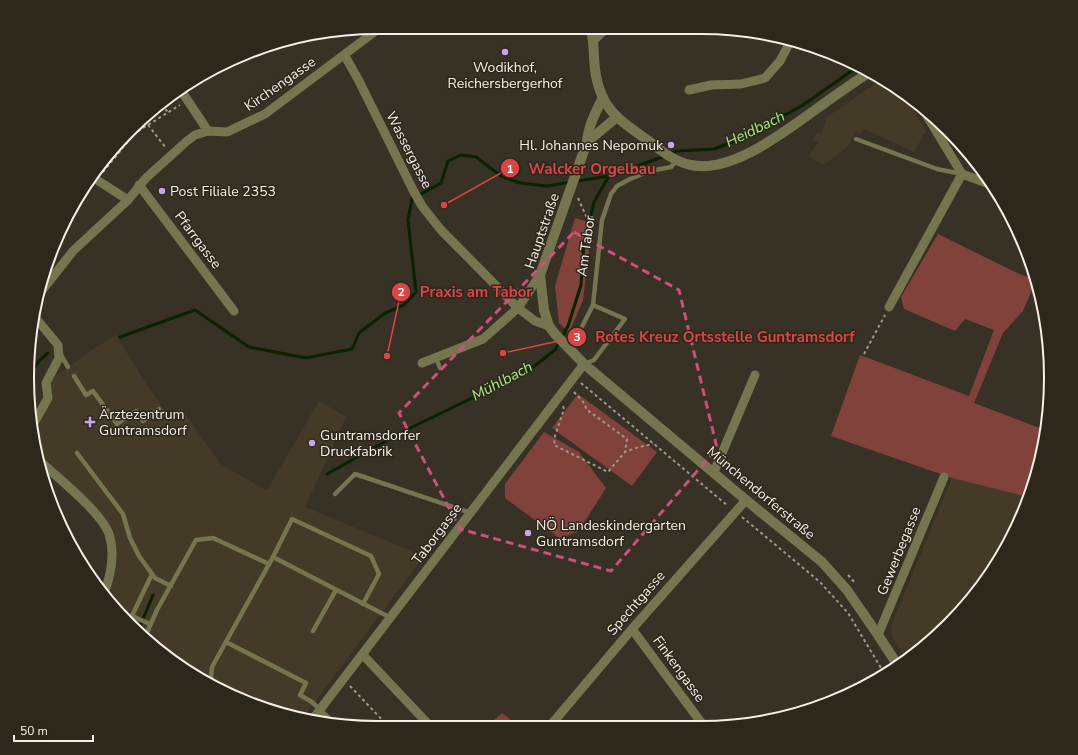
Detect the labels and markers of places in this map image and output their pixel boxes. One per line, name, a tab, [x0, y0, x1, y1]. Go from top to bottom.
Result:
marker: Wodikhof, Reichersbergerhof	[500, 47, 510, 57]
place label: Wodikhof, Reichersbergerhof	[448, 58, 563, 93]
place label: Hl. Johannes Nepomuk	[519, 136, 664, 155]
marker: Hl. Johannes Nepomuk	[666, 140, 676, 150]
callout: Walcker Orgelbau	[500, 155, 664, 182]
place label: Post Filiale 2353	[170, 182, 276, 201]
marker: Post Filiale 2353	[157, 186, 167, 196]
callout: Praxis am Tabor	[391, 278, 540, 305]
callout: Rotes Kreuz Ortsstelle Guntramsdorf	[567, 323, 863, 350]
place label: Ärztezentrum Guntramsdorf	[99, 405, 187, 440]
marker: Ärztezentrum Guntramsdorf	[84, 416, 96, 428]
place label: Guntramsdorfer Druckfabrik	[320, 426, 420, 461]
marker: Guntramsdorfer Druckfabrik	[307, 438, 317, 448]
place label: NÖ Landeskindergarten Guntramsdorf	[536, 516, 686, 551]
marker: NÖ Landeskindergarten Guntramsdorf	[523, 528, 533, 538]

